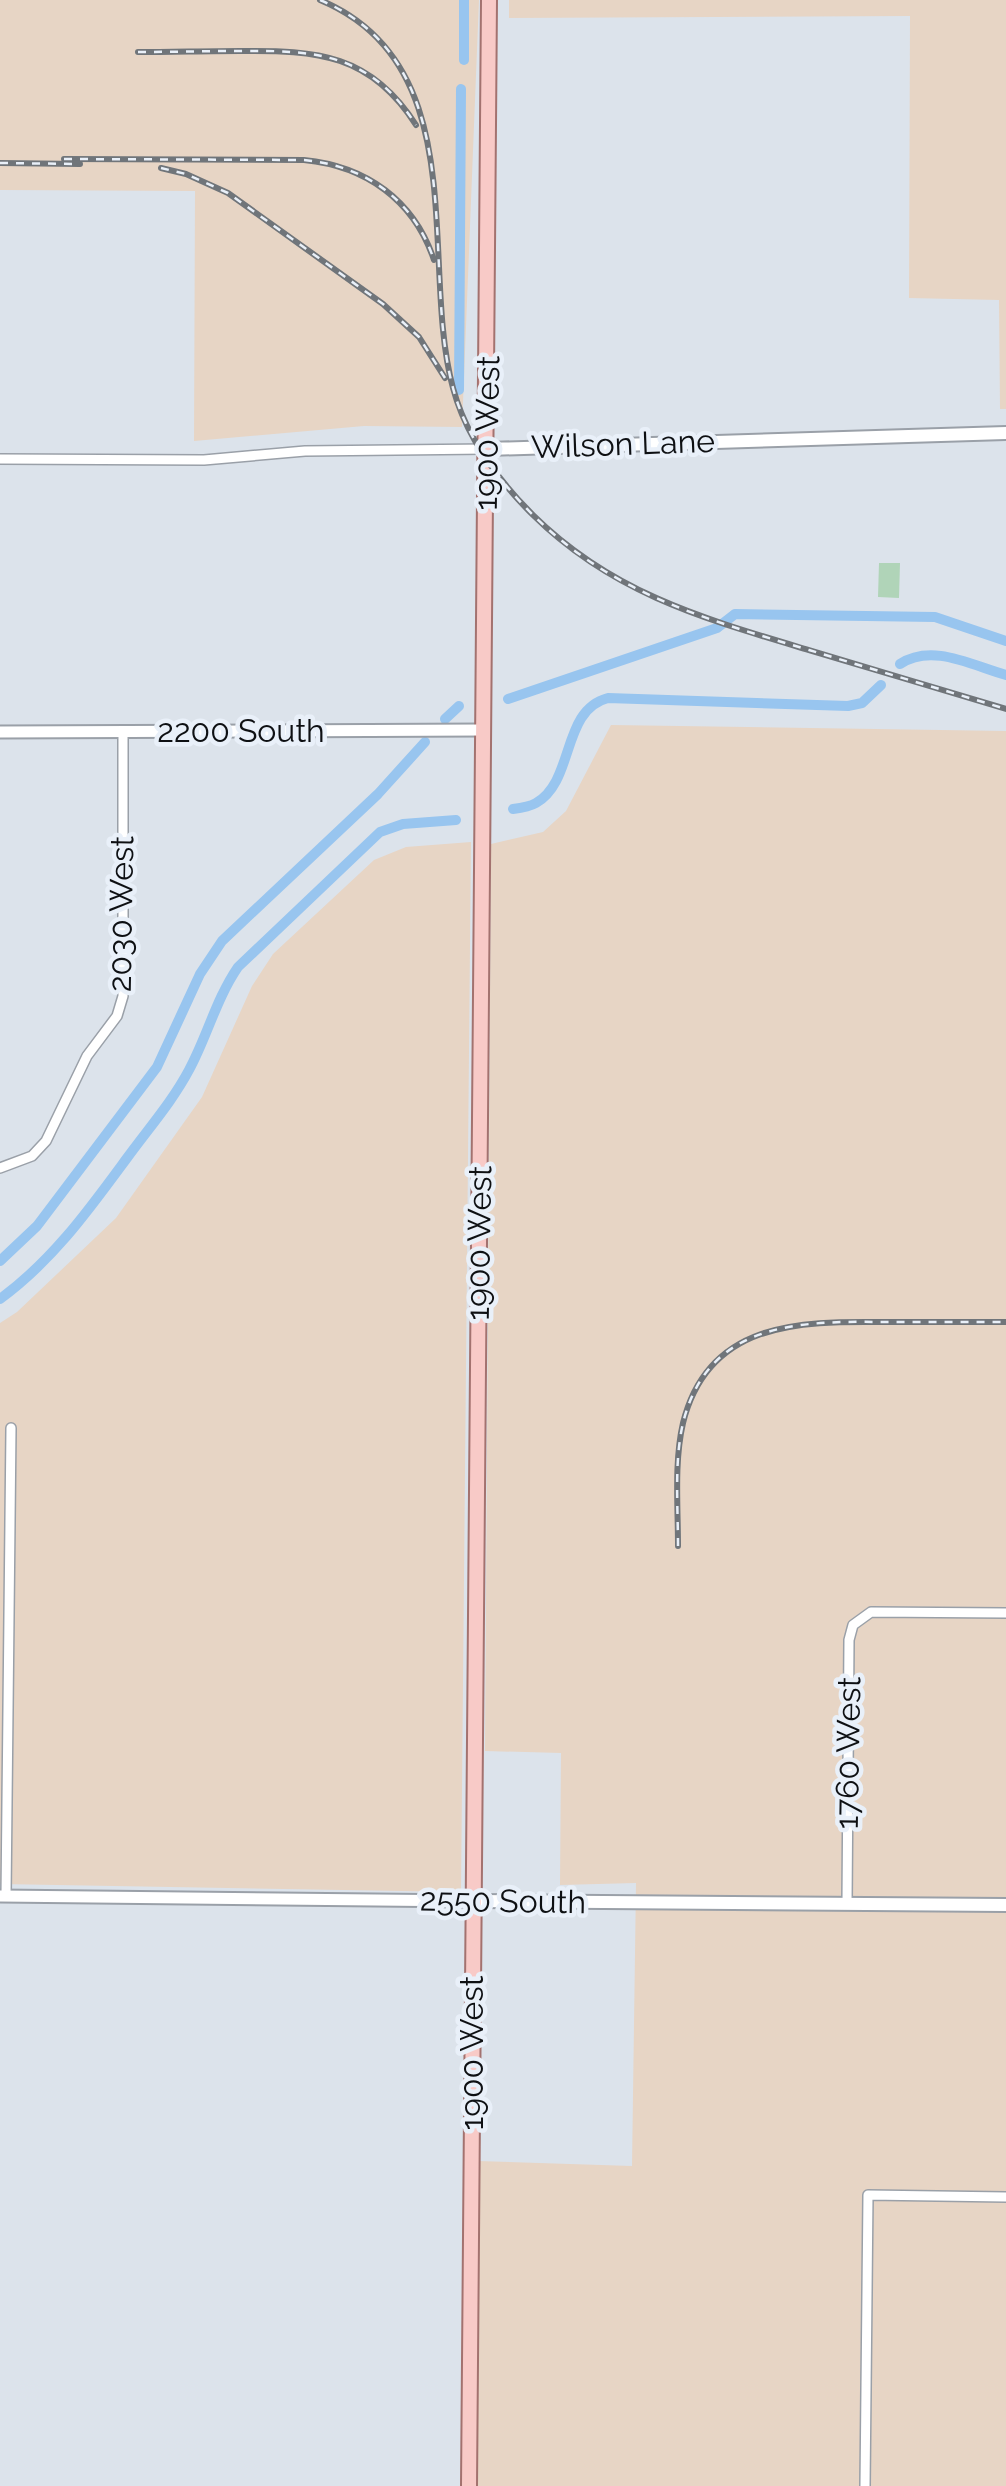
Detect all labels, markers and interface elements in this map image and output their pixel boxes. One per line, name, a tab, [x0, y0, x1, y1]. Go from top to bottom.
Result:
street label: 1900 West	[467, 355, 506, 511]
street label: Wilson Lane	[530, 422, 716, 465]
street label: 2200 South	[157, 712, 325, 749]
street label: 2030 West	[101, 835, 140, 992]
street label: 1900 West	[459, 1165, 498, 1321]
street label: 1760 West	[828, 1676, 867, 1830]
street label: 2550 South	[420, 1881, 586, 1920]
street label: 1900 West	[453, 1975, 490, 2130]

